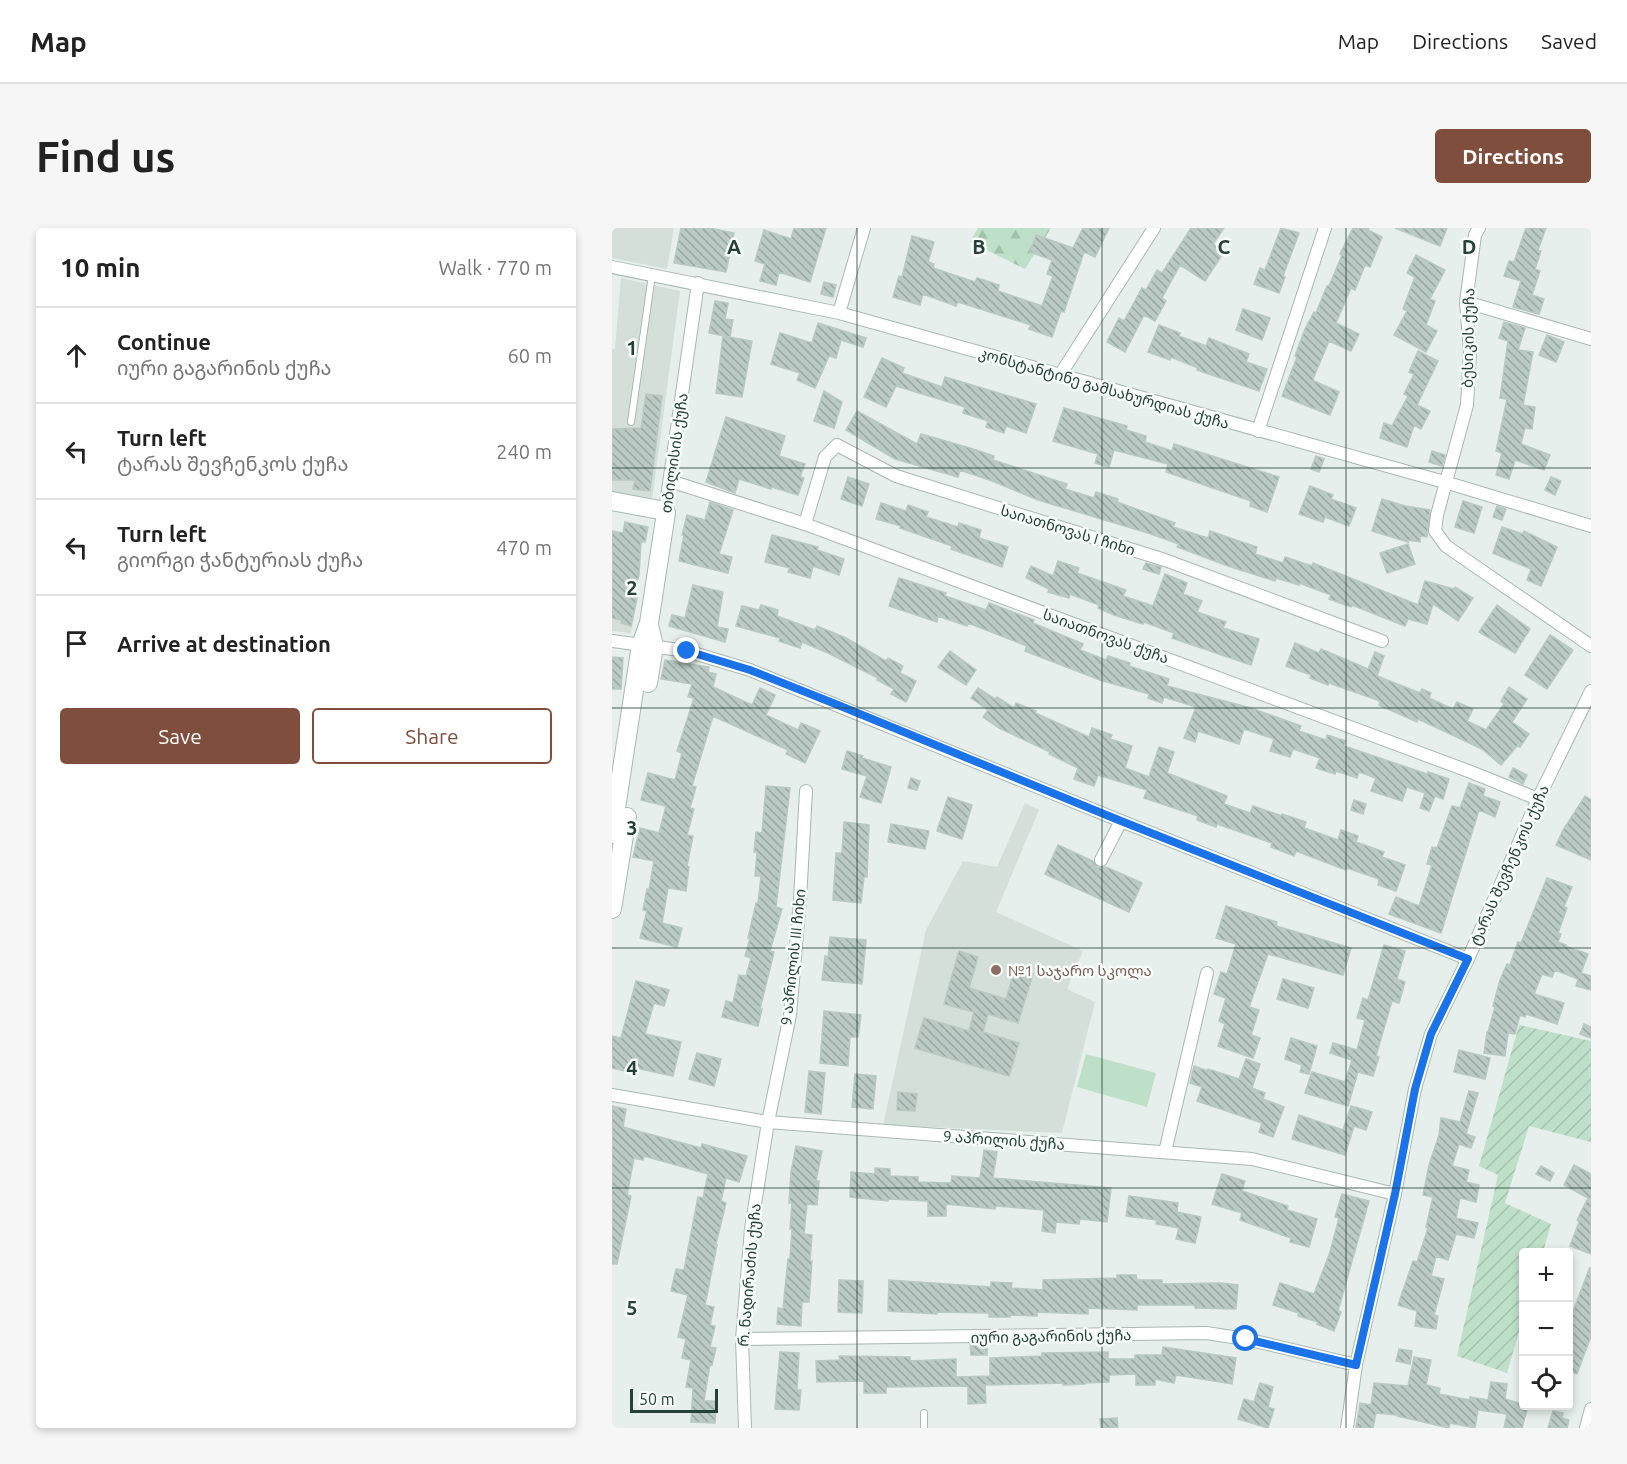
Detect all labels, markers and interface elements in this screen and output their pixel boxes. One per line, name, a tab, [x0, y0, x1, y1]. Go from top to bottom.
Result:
text: Map	[30, 26, 87, 57]
text: Map	[1338, 29, 1379, 53]
text: Directions	[1412, 29, 1508, 53]
text: Saved	[1541, 29, 1597, 53]
button: Directions	[1435, 129, 1591, 183]
text: Find us	[36, 133, 175, 180]
text: A	[727, 235, 741, 258]
text: B	[972, 235, 986, 258]
text: C	[1218, 235, 1231, 258]
text: D	[1462, 235, 1476, 258]
text: 10 min	[60, 253, 140, 282]
text: Walk · 770 m	[439, 256, 552, 279]
street label: ბესიკის ქუჩა	[1459, 288, 1478, 388]
text: Continue	[117, 329, 211, 354]
text: 1	[626, 336, 638, 359]
icon: ahead	[60, 339, 93, 372]
text: 60 m	[508, 344, 552, 367]
street label: კონსტანტინე გამსახურდიას ქუჩა	[977, 344, 1231, 433]
text: იური გაგარინის ქუჩა	[117, 356, 332, 379]
street label: თბილისის ქუჩა	[657, 392, 692, 514]
text: Turn left	[117, 425, 207, 450]
icon: left	[60, 435, 93, 468]
text: 240 m	[496, 440, 552, 463]
text: ტარას შევჩენკოს ქუჩა	[117, 452, 348, 475]
street label: საიათნოვას I ჩიხი	[998, 501, 1137, 560]
text: Turn left	[117, 521, 207, 546]
icon: left	[60, 531, 93, 564]
text: 470 m	[496, 536, 552, 559]
text: გიორგი ჭანტურიას ქუჩა	[117, 548, 363, 571]
text: 2	[626, 576, 638, 599]
street label: საიათნოვას ქუჩა	[1040, 605, 1171, 668]
icon: arrive	[60, 627, 93, 660]
text: Arrive at destination	[117, 631, 331, 656]
route end	[673, 637, 699, 663]
button: Save	[60, 708, 300, 764]
button: Share	[312, 708, 552, 764]
street label: ტარას შევჩენკოს ქუჩა	[1466, 782, 1553, 948]
text: 3	[626, 816, 638, 839]
street label: 9 აპრილის III ჩიხი	[777, 888, 810, 1026]
place label: №1 საჯარო სკოლა	[1008, 962, 1152, 980]
marker: №1 საჯარო სკოლა	[989, 963, 1003, 977]
text: 4	[626, 1056, 638, 1079]
street label: 9 აპრილის ქუჩა	[943, 1127, 1065, 1154]
street label: რ. ნადირაძის ქუჩა	[734, 1203, 765, 1347]
map controls	[1519, 1248, 1573, 1410]
button: +	[1519, 1248, 1573, 1302]
text: 5	[626, 1296, 638, 1319]
button: −	[1519, 1302, 1573, 1356]
route start	[1232, 1325, 1258, 1351]
street label: იური გაგარინის ქუჩა	[970, 1326, 1132, 1347]
button: locate	[1519, 1356, 1573, 1410]
scale bar	[630, 1386, 718, 1414]
text: 50 m	[639, 1390, 675, 1408]

